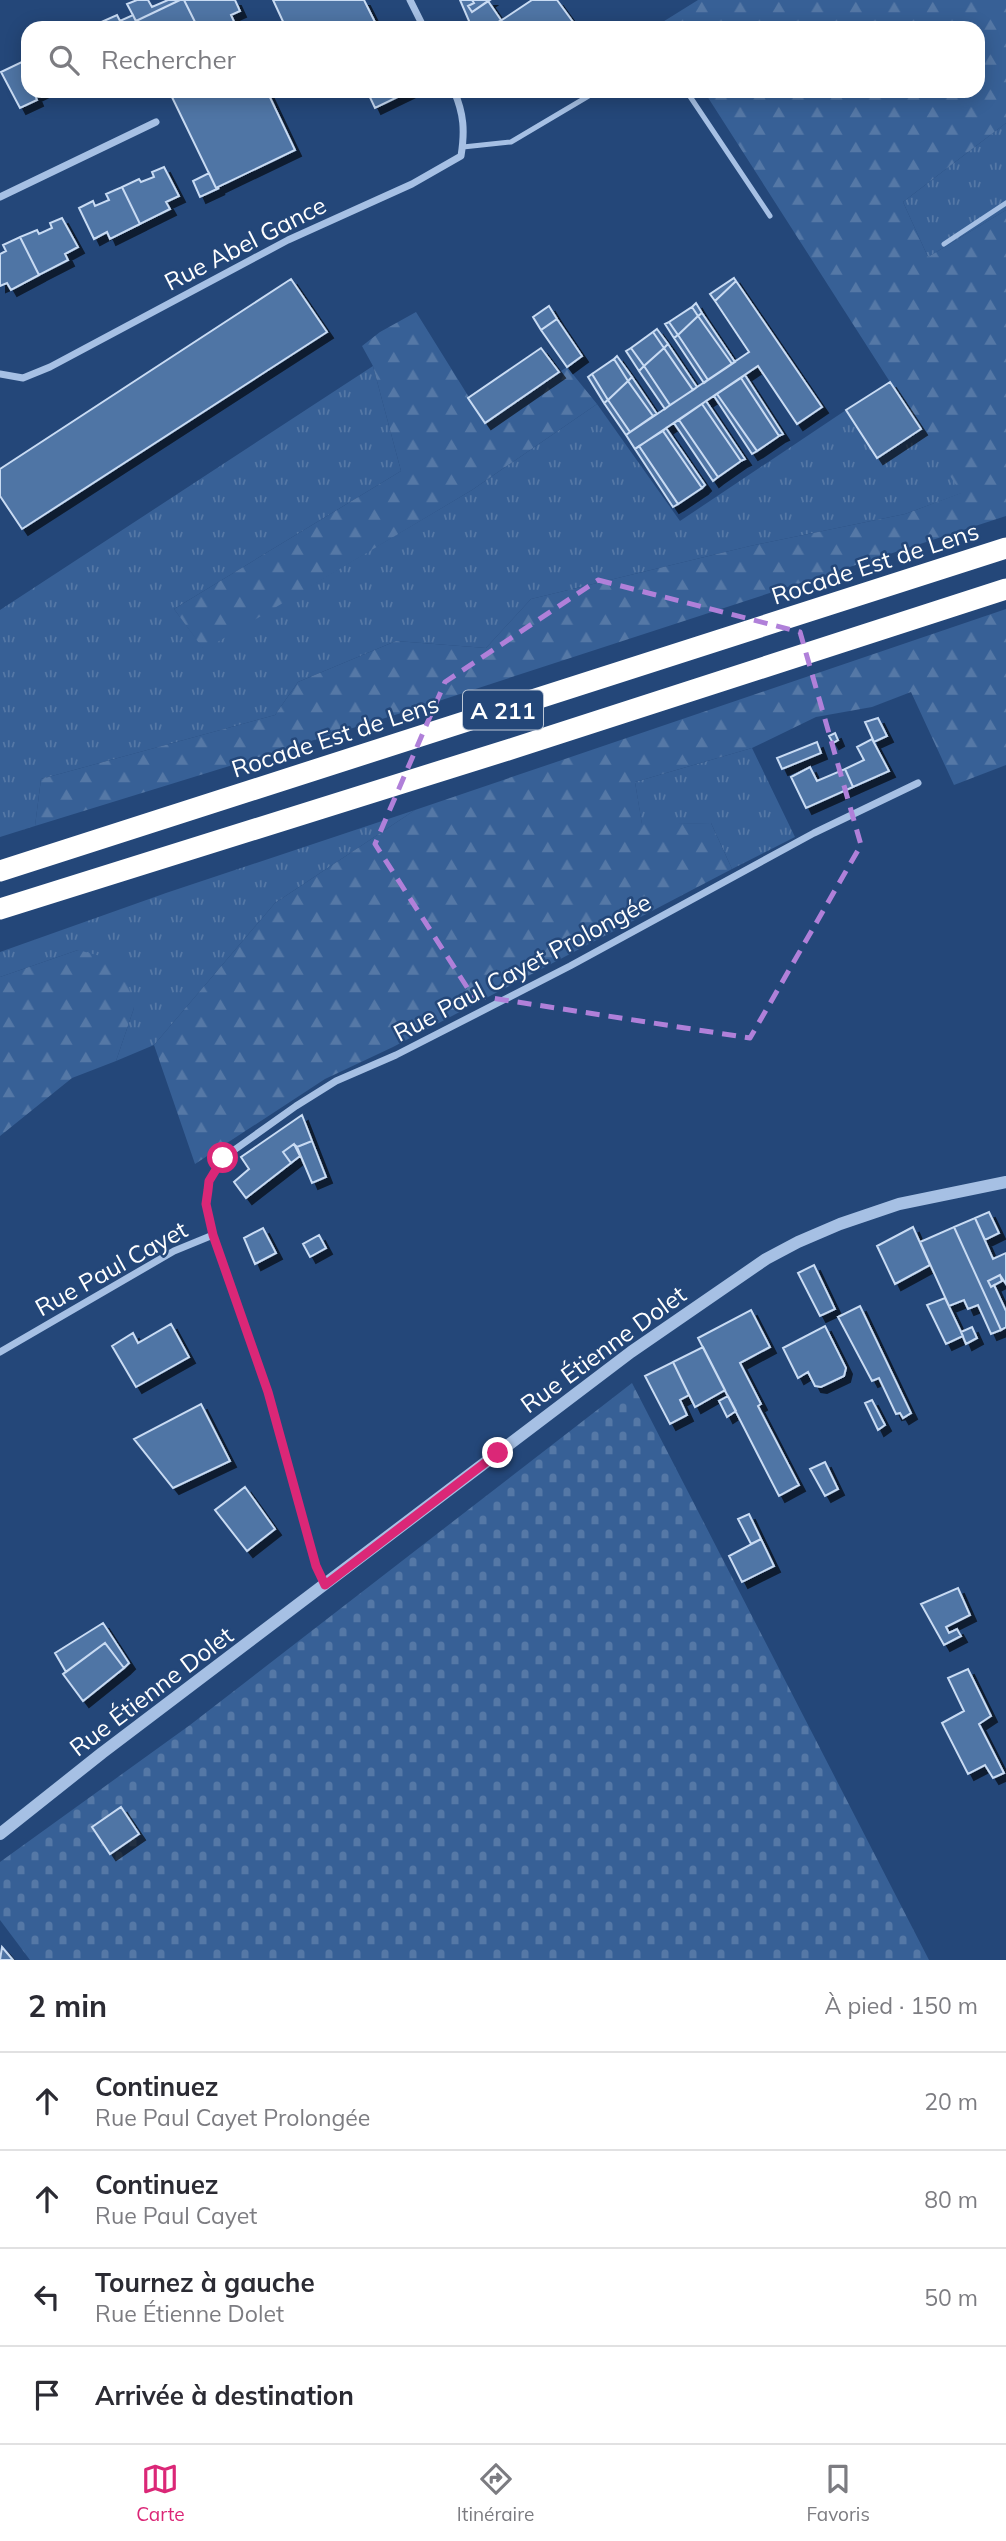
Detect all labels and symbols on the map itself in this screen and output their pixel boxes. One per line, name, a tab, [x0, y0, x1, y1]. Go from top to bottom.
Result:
street label: Rue Abel Gance	[159, 189, 331, 297]
street label: Rocade Est de Lens	[768, 515, 982, 611]
street label: Rocade Est de Lens	[228, 688, 442, 784]
road number: A 211	[463, 690, 543, 730]
street label: Rue Paul Cayet Prolongée	[388, 886, 656, 1048]
route start	[207, 1142, 238, 1173]
street label: Rue Paul Cayet	[30, 1214, 192, 1322]
street label: Rue Étienne Dolet	[514, 1279, 692, 1419]
route end	[482, 1437, 513, 1468]
street label: Rue Étienne Dolet	[63, 1620, 239, 1762]

